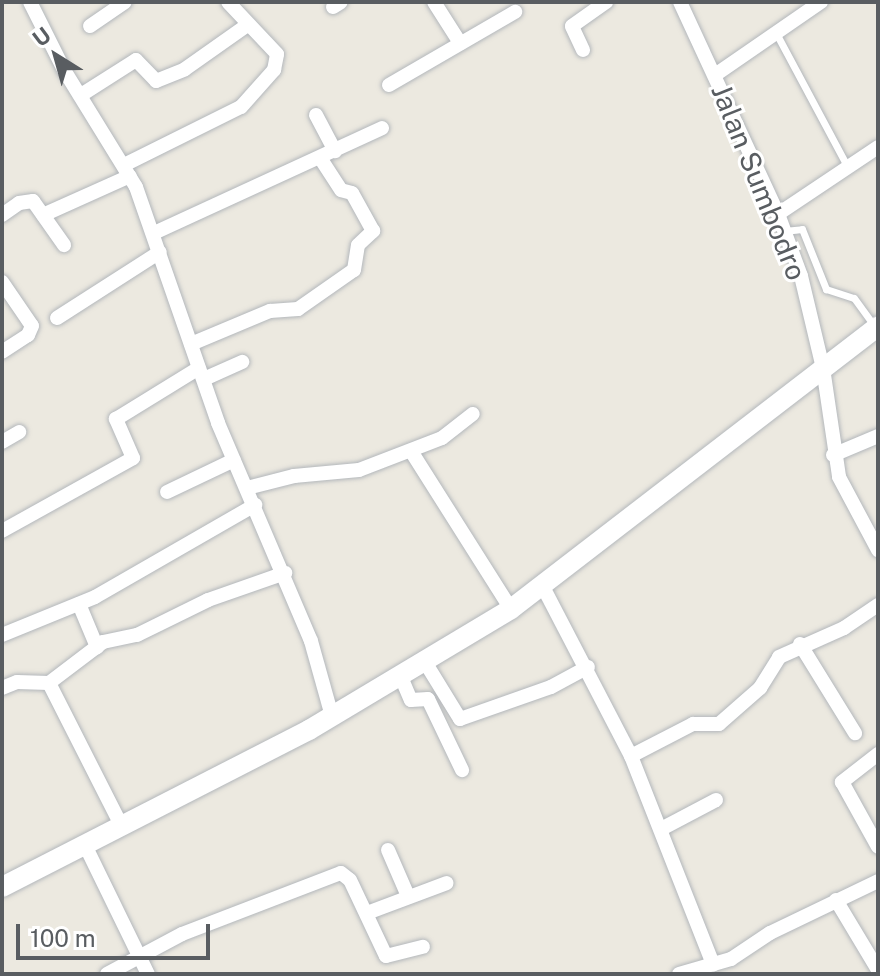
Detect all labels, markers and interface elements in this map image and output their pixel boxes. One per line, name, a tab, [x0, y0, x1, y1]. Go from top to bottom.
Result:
north arrow	[16, 16, 96, 96]
text: U	[27, 22, 56, 52]
street label: Jalan Sumbodro	[704, 79, 814, 285]
scale bar	[20, 908, 214, 958]
text: 100 m	[30, 924, 96, 952]

